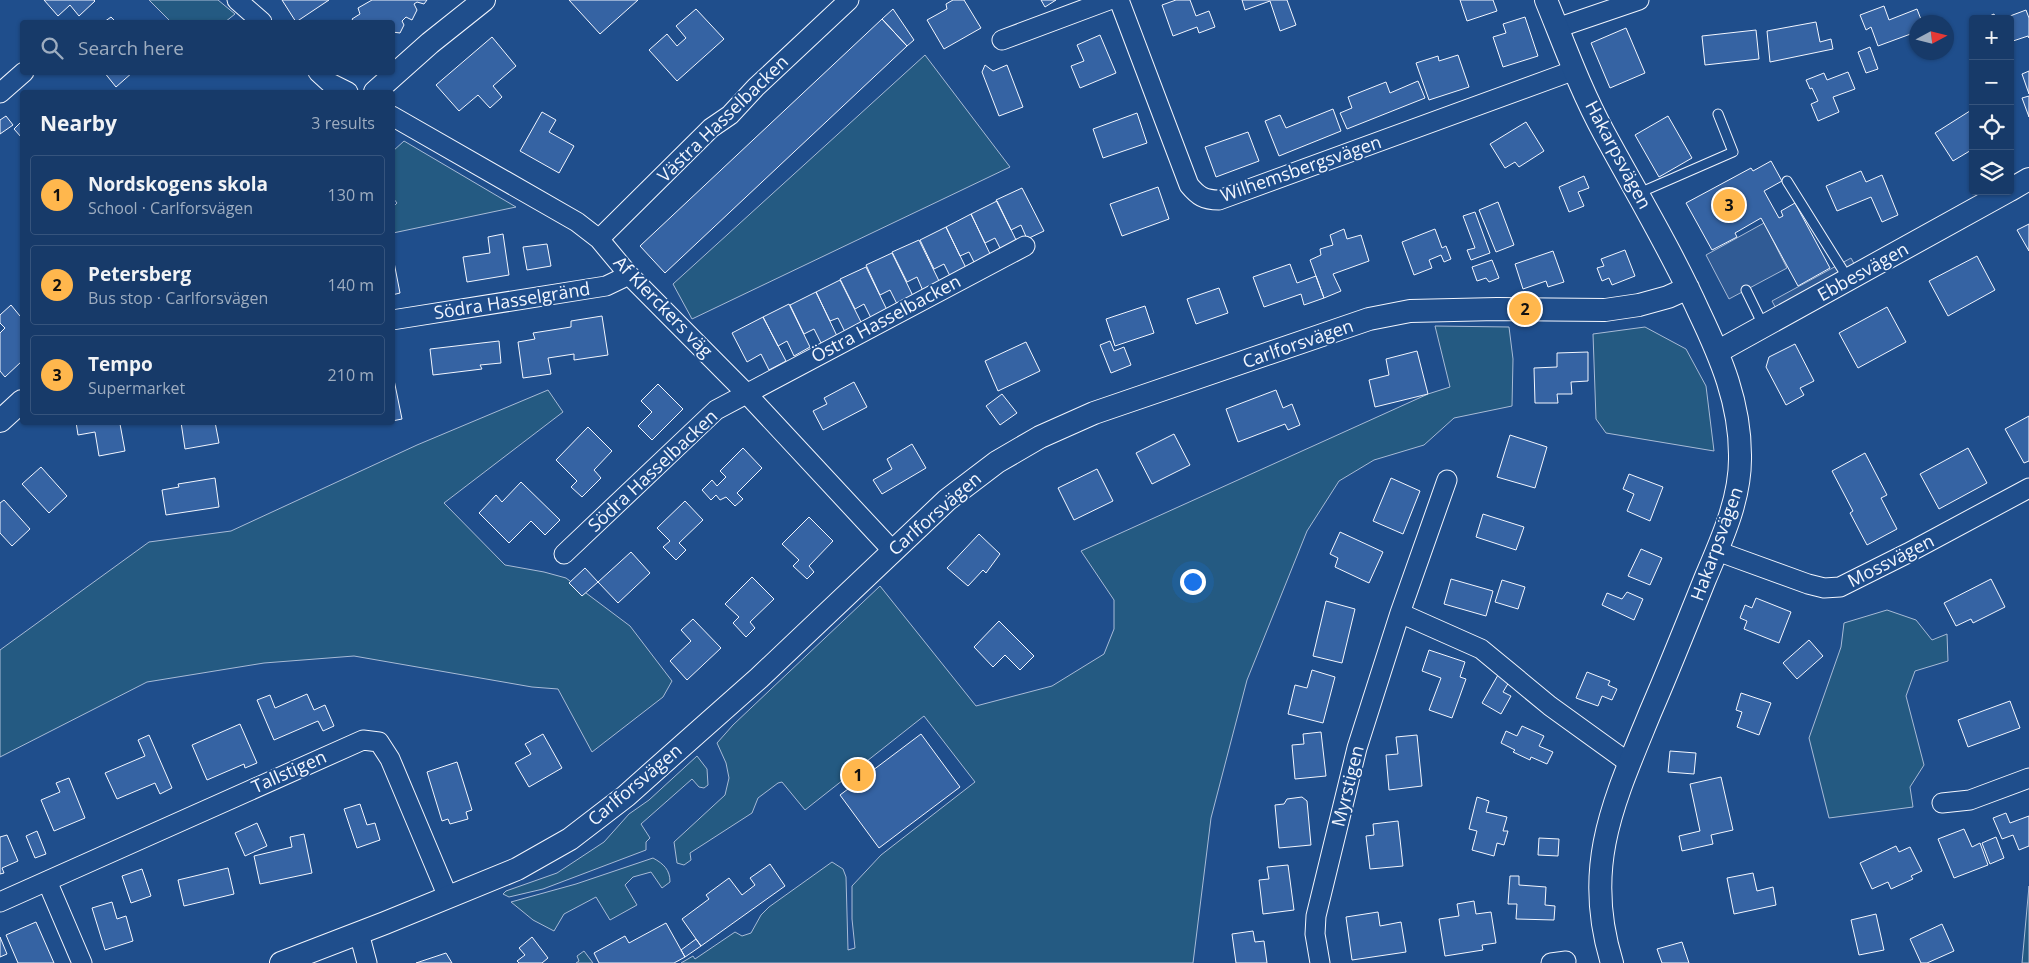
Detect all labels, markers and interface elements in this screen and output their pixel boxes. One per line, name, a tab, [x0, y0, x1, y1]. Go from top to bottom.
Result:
north arrow	[1909, 15, 1954, 60]
map controls	[1969, 15, 2014, 195]
button: +	[1969, 15, 2014, 60]
search box	[20, 20, 395, 75]
icon: search	[38, 34, 66, 62]
text: Search here	[78, 35, 184, 61]
street label: Västra Hasselbacken	[652, 50, 793, 187]
button: −	[1969, 60, 2014, 105]
street label: Hakarpsvägen	[1580, 96, 1658, 213]
button: locate	[1969, 105, 2014, 150]
text: Nearby	[40, 109, 117, 137]
text: 3 results	[311, 112, 375, 134]
street label: Wilhemsbergsvägen	[1217, 129, 1384, 207]
button: layers	[1969, 150, 2014, 195]
text: Nordskogens skola	[88, 171, 268, 197]
text: 1	[52, 184, 62, 206]
text: 130 m	[328, 184, 374, 206]
pin: 3	[1713, 186, 1745, 224]
text: School · Carlforsvägen	[88, 197, 253, 219]
street label: Ebbesvägen	[1813, 236, 1912, 306]
street label: Af Klerckers väg	[609, 250, 719, 363]
text: Petersberg	[88, 261, 191, 287]
street label: Östra Hasselbacken	[806, 268, 965, 368]
text: 2	[52, 274, 62, 296]
text: 140 m	[328, 274, 374, 296]
street label: Södra Hasselgränd	[432, 276, 592, 324]
text: Bus stop · Carlforsvägen	[88, 287, 268, 309]
pin: 2	[1509, 290, 1541, 328]
street label: Carlforsvägen	[1239, 313, 1356, 373]
text: Tempo	[88, 351, 153, 377]
text: 3	[52, 364, 62, 386]
text: 210 m	[328, 364, 374, 386]
text: Supermarket	[88, 377, 185, 399]
street label: Södra Hasselbacken	[582, 404, 722, 537]
street label: Carlforsvägen	[883, 466, 986, 560]
street label: Hakarpsvägen	[1684, 483, 1748, 604]
street label: Mossvägen	[1843, 528, 1938, 592]
your location	[1180, 569, 1206, 595]
street label: Carlforsvägen	[582, 738, 686, 831]
street label: Myrstigen	[1325, 743, 1369, 829]
street label: Tallstigen	[247, 744, 330, 798]
pin: 1	[842, 756, 874, 794]

